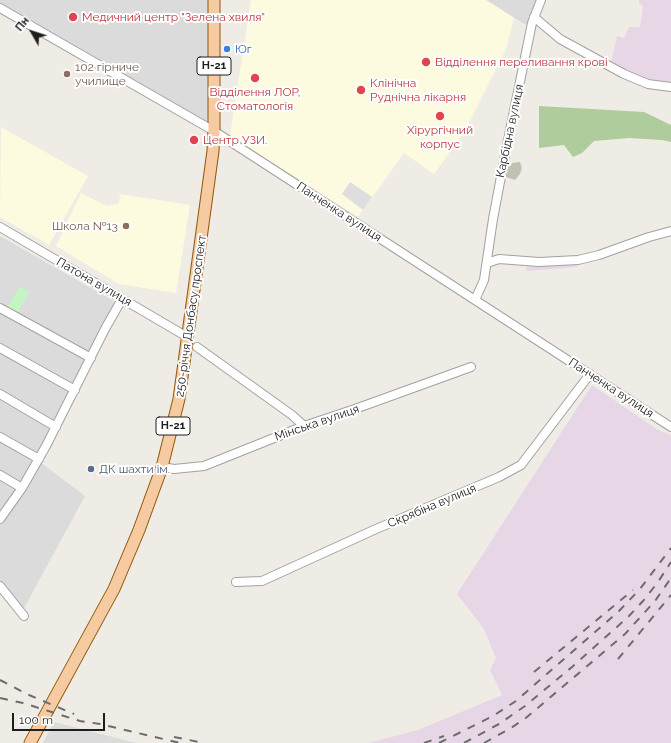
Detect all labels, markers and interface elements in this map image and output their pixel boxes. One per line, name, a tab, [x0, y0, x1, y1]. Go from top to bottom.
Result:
place label: Медичний центр "Зелена хвиля"	[82, 10, 265, 24]
marker: Медичний центр "Зелена хвиля"	[67, 11, 79, 23]
north arrow	[12, 12, 52, 52]
text: Пн	[13, 14, 32, 34]
place label: Юг	[235, 42, 252, 56]
marker: Юг	[222, 44, 232, 54]
place label: Відділення переливання крові	[435, 55, 608, 69]
marker: Відділення переливання крові	[420, 56, 432, 68]
road number: Н-21	[197, 57, 231, 75]
place label: 102 гірниче училище	[75, 60, 139, 88]
marker: 102 гірниче училище	[62, 69, 72, 79]
marker: Відділення ЛОР, Стоматологія	[249, 72, 261, 84]
place label: Клінічна Руднічна лікарня	[370, 76, 466, 104]
street label: Карбідна вулиця	[493, 83, 527, 179]
marker: Клінічна Руднічна лікарня	[355, 84, 367, 96]
place label: Відділення ЛОР, Стоматологія	[209, 85, 301, 113]
marker: Хірургічний корпус	[434, 110, 446, 122]
place label: Хірургічний корпус	[407, 123, 473, 151]
place label: Центр УЗИ.	[203, 133, 267, 147]
marker: Центр УЗИ.	[188, 134, 200, 146]
street label: Панченка вулиця	[294, 179, 384, 245]
place label: Школа №13	[52, 219, 118, 233]
marker: Школа №13	[121, 221, 131, 231]
street label: 250-річчя Донбасу проспект	[172, 234, 210, 398]
street label: Патона вулиця	[54, 255, 134, 309]
street label: Панченка вулиця	[566, 355, 656, 421]
street label: Мінська вулиця	[273, 402, 361, 444]
road number: Н-21	[156, 417, 190, 435]
place label: ДК шахти ім.	[99, 462, 170, 476]
marker: ДК шахти ім.	[86, 464, 96, 474]
street label: Скрябіна вулиця	[386, 481, 478, 531]
scale bar	[14, 705, 107, 731]
text: 100 m	[19, 713, 53, 727]

